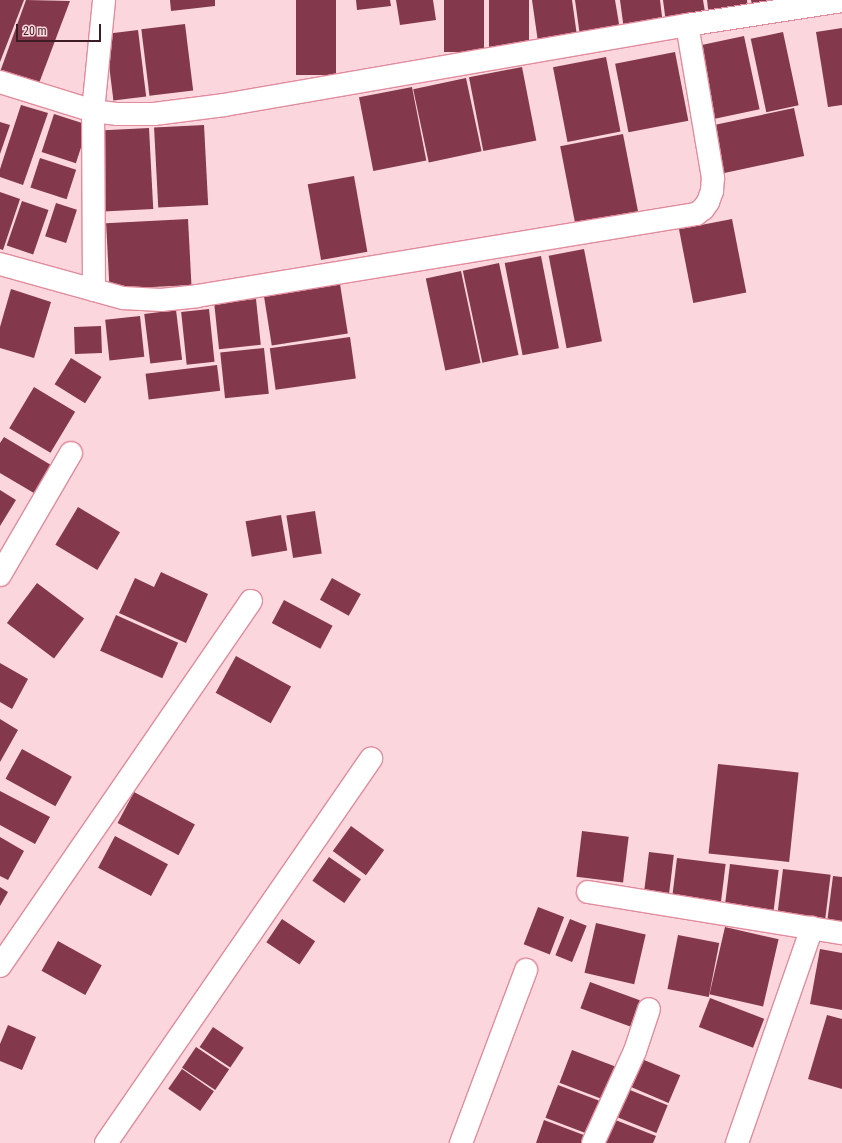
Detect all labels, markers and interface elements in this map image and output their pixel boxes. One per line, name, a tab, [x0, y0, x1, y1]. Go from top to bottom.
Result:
scale bar	[18, 16, 103, 42]
text: 20 m	[23, 24, 47, 38]

